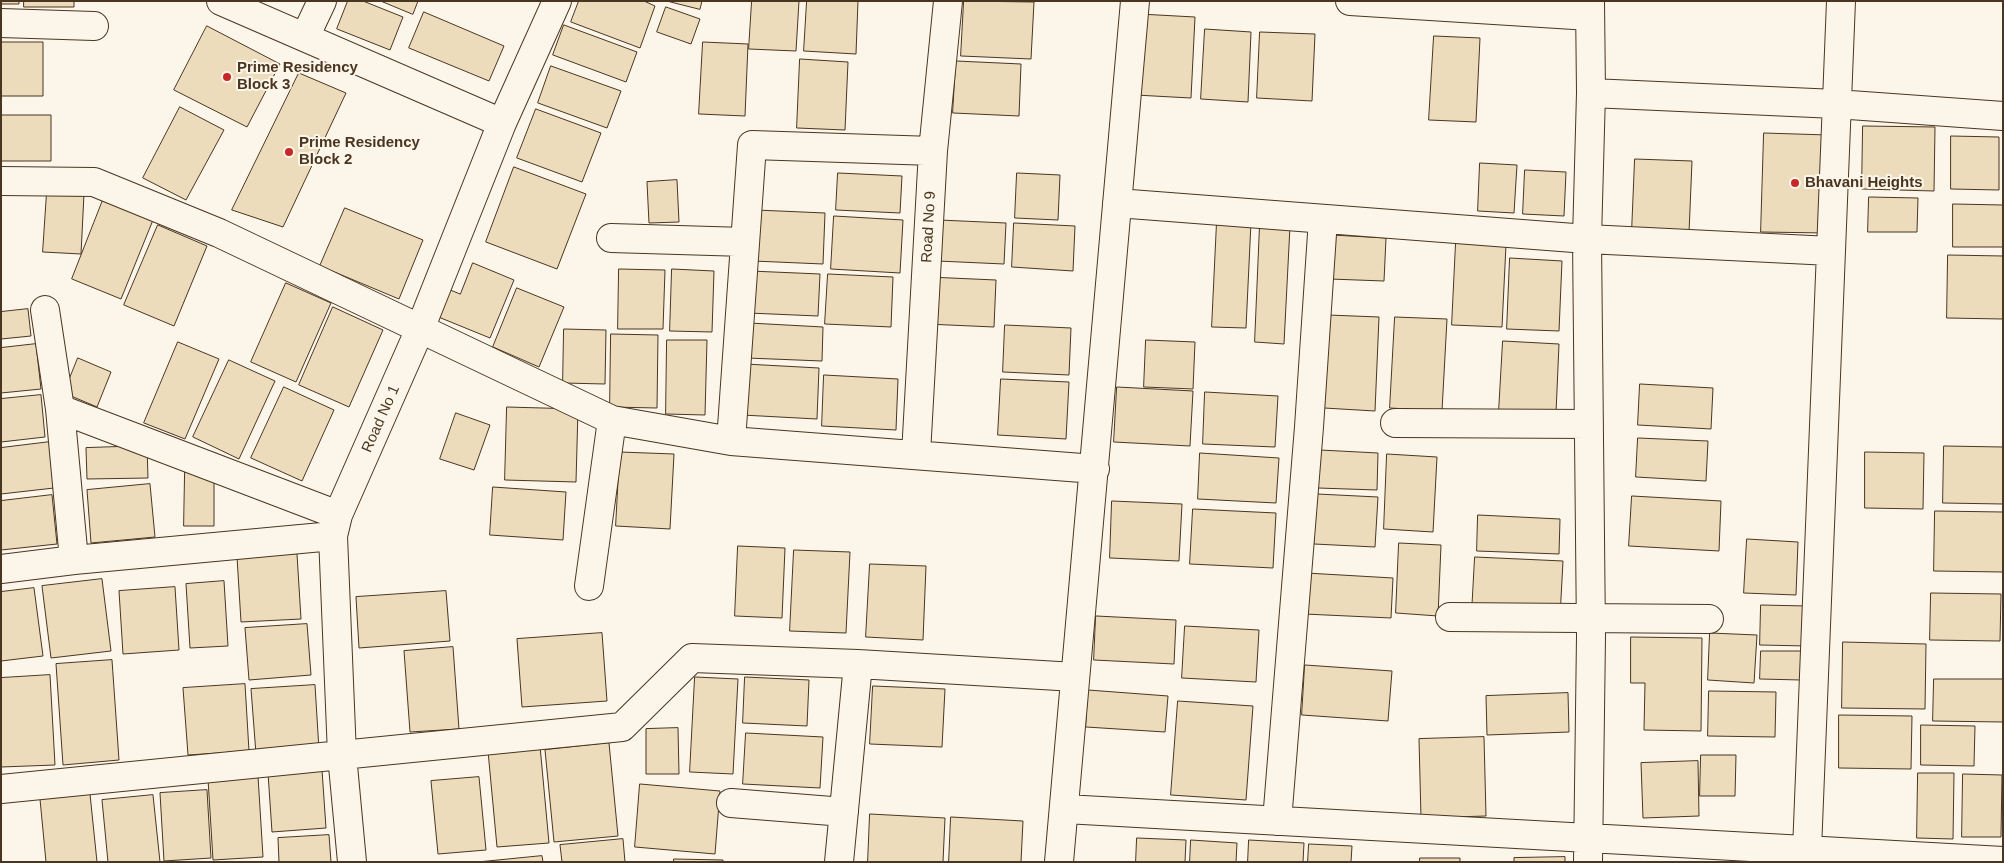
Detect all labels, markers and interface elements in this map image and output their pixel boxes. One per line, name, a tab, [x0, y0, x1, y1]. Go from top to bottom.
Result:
place label: Prime Residency Block 3	[237, 59, 358, 94]
marker: Prime Residency Block 3	[221, 71, 233, 83]
place label: Prime Residency Block 2	[299, 134, 420, 169]
marker: Prime Residency Block 2	[283, 146, 295, 158]
place label: Bhavani Heights	[1805, 174, 1923, 192]
marker: Bhavani Heights	[1789, 177, 1801, 189]
street label: Road No 9	[918, 191, 940, 263]
street label: Road No 1	[358, 383, 404, 455]

